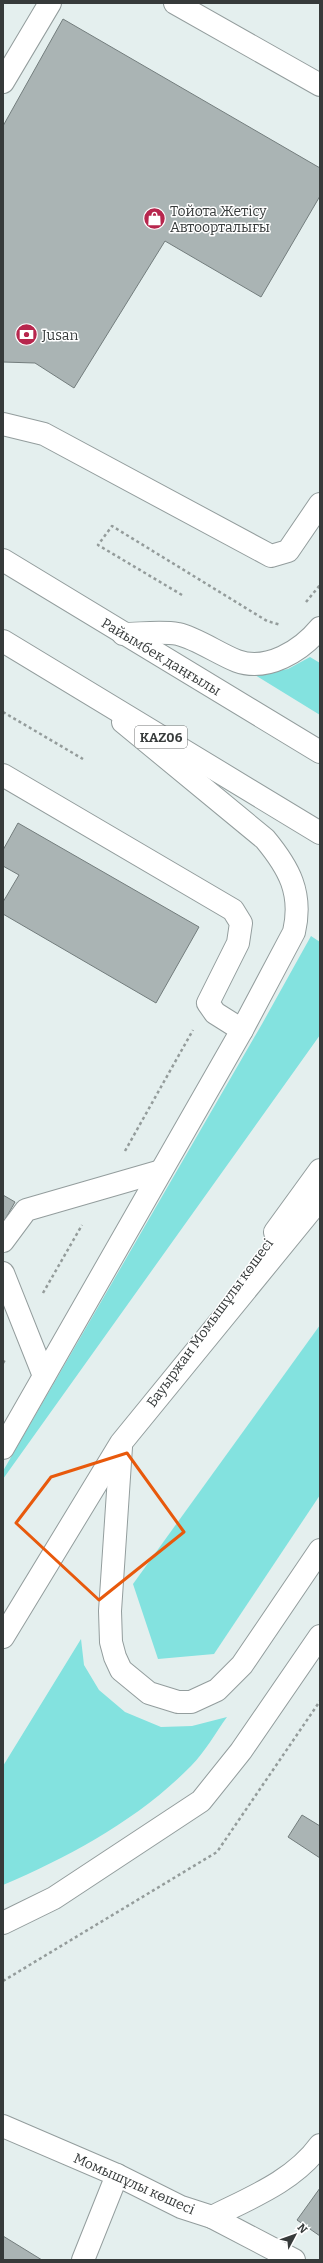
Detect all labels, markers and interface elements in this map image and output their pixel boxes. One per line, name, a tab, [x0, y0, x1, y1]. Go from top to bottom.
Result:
place label: Тойота Жетiсу Автоорталығы	[170, 203, 270, 236]
shop icon: Тойота Жетiсу Автоорталығы	[142, 206, 168, 232]
bank icon: Jusan	[13, 322, 39, 348]
place label: Jusan	[41, 327, 78, 344]
street label: Райымбек даңғылы	[98, 615, 224, 699]
road number: KАZ06	[135, 726, 187, 748]
street label: Бауыржан Момышұлы көшесі	[143, 1235, 277, 1411]
street label: Момышұлы көшесі	[71, 2150, 197, 2218]
north arrow	[275, 2215, 315, 2255]
text: N	[294, 2221, 310, 2237]

